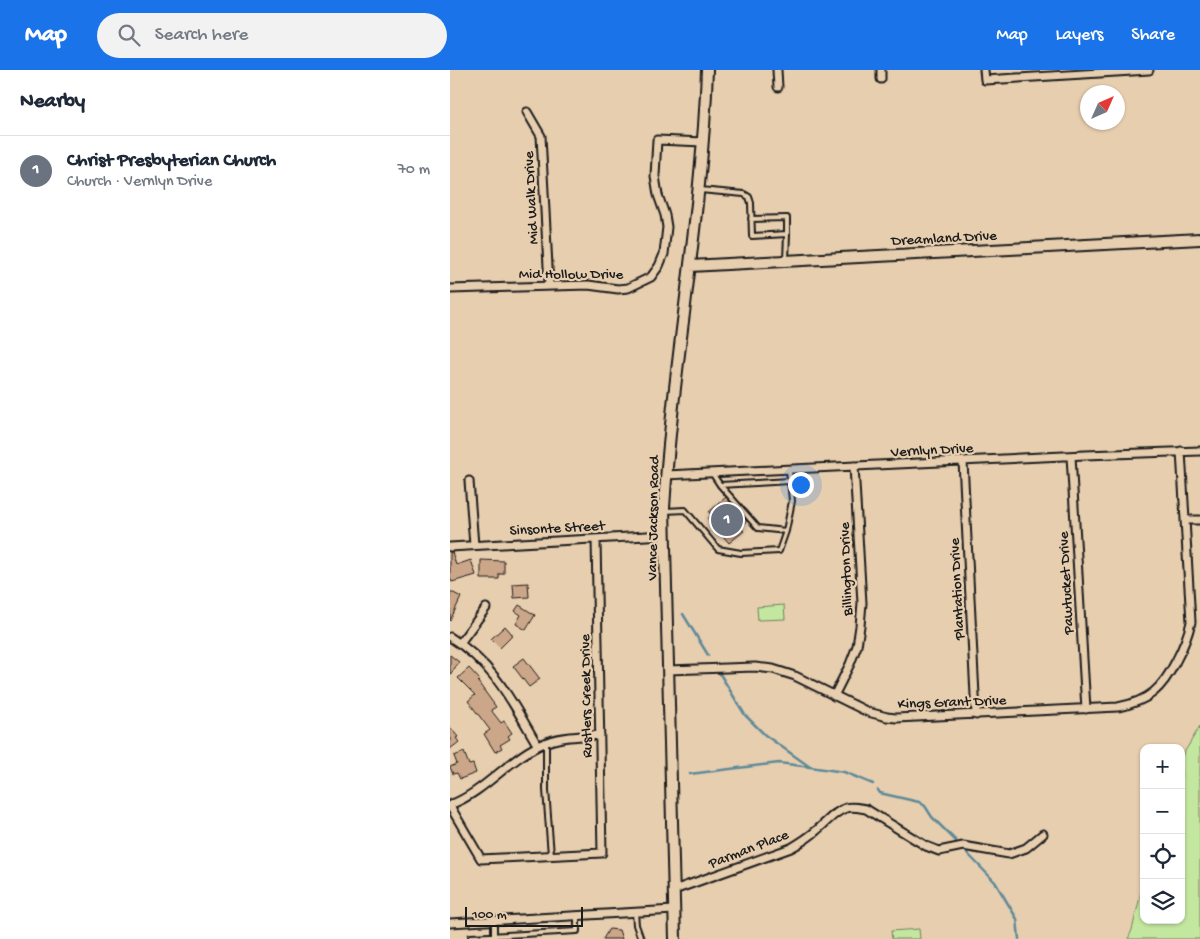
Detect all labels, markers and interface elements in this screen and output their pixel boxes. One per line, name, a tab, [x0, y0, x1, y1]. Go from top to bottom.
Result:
search box	[97, 13, 447, 58]
text: Map	[25, 21, 67, 50]
icon: search	[115, 21, 143, 49]
text: Search here	[155, 24, 248, 47]
text: Map	[996, 25, 1028, 46]
text: Layers	[1056, 25, 1103, 46]
text: Share	[1131, 25, 1175, 46]
north arrow	[1080, 85, 1125, 130]
text: Nearby	[20, 90, 85, 115]
text: Christ Presbyterian Church	[67, 150, 276, 173]
street label: Mid Walk Drive	[521, 151, 543, 245]
text: 1	[33, 161, 39, 180]
text: 70 m	[397, 161, 430, 180]
text: Church · Vernlyn Drive	[67, 173, 212, 192]
street label: Dreamland Drive	[890, 227, 998, 251]
street label: Mid Hollow Drive	[519, 266, 624, 284]
street label: Vernlyn Drive	[889, 440, 974, 462]
street label: Vance Jackson Road	[644, 454, 664, 582]
your location	[788, 472, 814, 498]
pin: 1	[711, 501, 743, 539]
street label: Sinsonte Street	[509, 517, 607, 540]
street label: Billington Drive	[836, 522, 858, 617]
street label: Pawtucket Drive	[1055, 531, 1079, 636]
street label: Plantation Drive	[946, 537, 970, 641]
street label: Rustlers Creek Drive	[577, 634, 597, 758]
street label: Kings Grant Drive	[897, 692, 1007, 714]
map controls	[1140, 744, 1185, 924]
button: +	[1140, 744, 1185, 789]
button: −	[1140, 789, 1185, 834]
street label: Parman Place	[705, 826, 792, 874]
button: locate	[1140, 834, 1185, 879]
button: layers	[1140, 879, 1185, 924]
scale bar	[465, 904, 582, 927]
text: 100 m	[472, 907, 507, 924]

